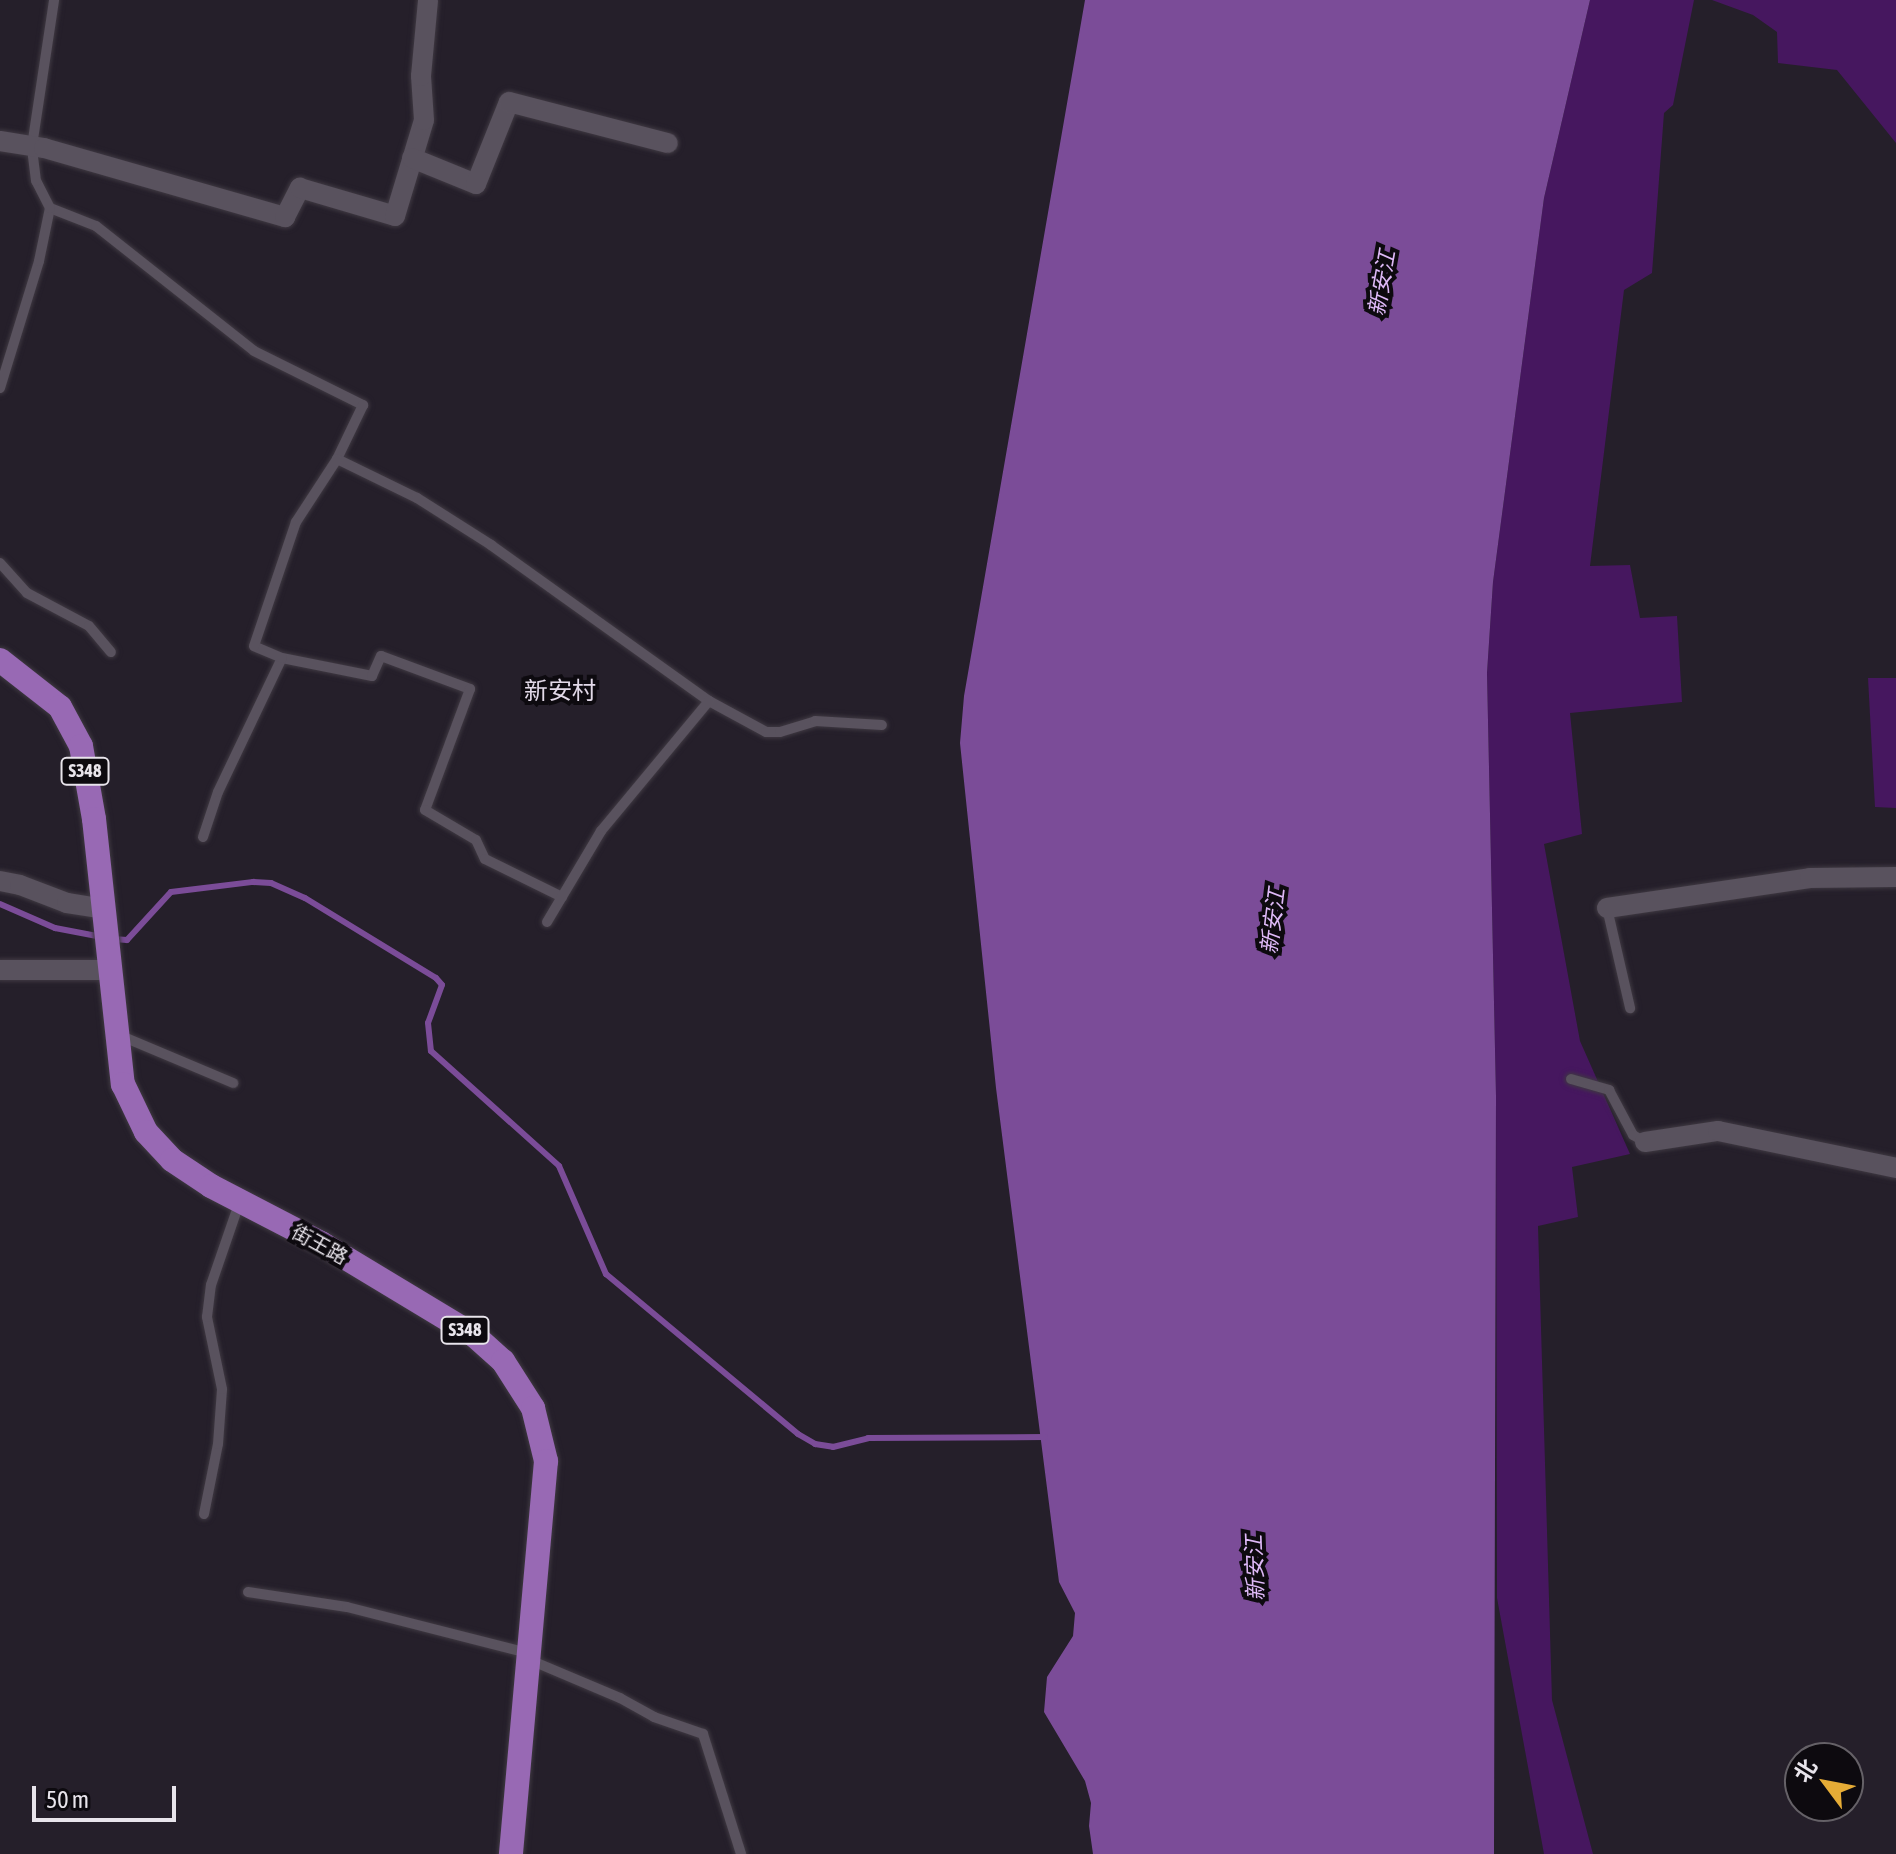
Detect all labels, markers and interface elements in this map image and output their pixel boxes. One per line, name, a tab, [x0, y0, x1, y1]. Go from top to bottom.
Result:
water label: 新安江	[1363, 248, 1401, 318]
district label: 新安村	[524, 677, 596, 705]
road number: S348	[59, 757, 111, 785]
water label: 新安江	[1256, 887, 1290, 955]
street label: 街王路	[288, 1219, 352, 1269]
road number: S348	[439, 1316, 491, 1344]
water label: 新安江	[1241, 1535, 1269, 1601]
north arrow	[1784, 1742, 1864, 1822]
text: 北	[1788, 1754, 1822, 1787]
scale bar	[36, 1770, 180, 1820]
text: 50 m	[46, 1786, 89, 1813]

